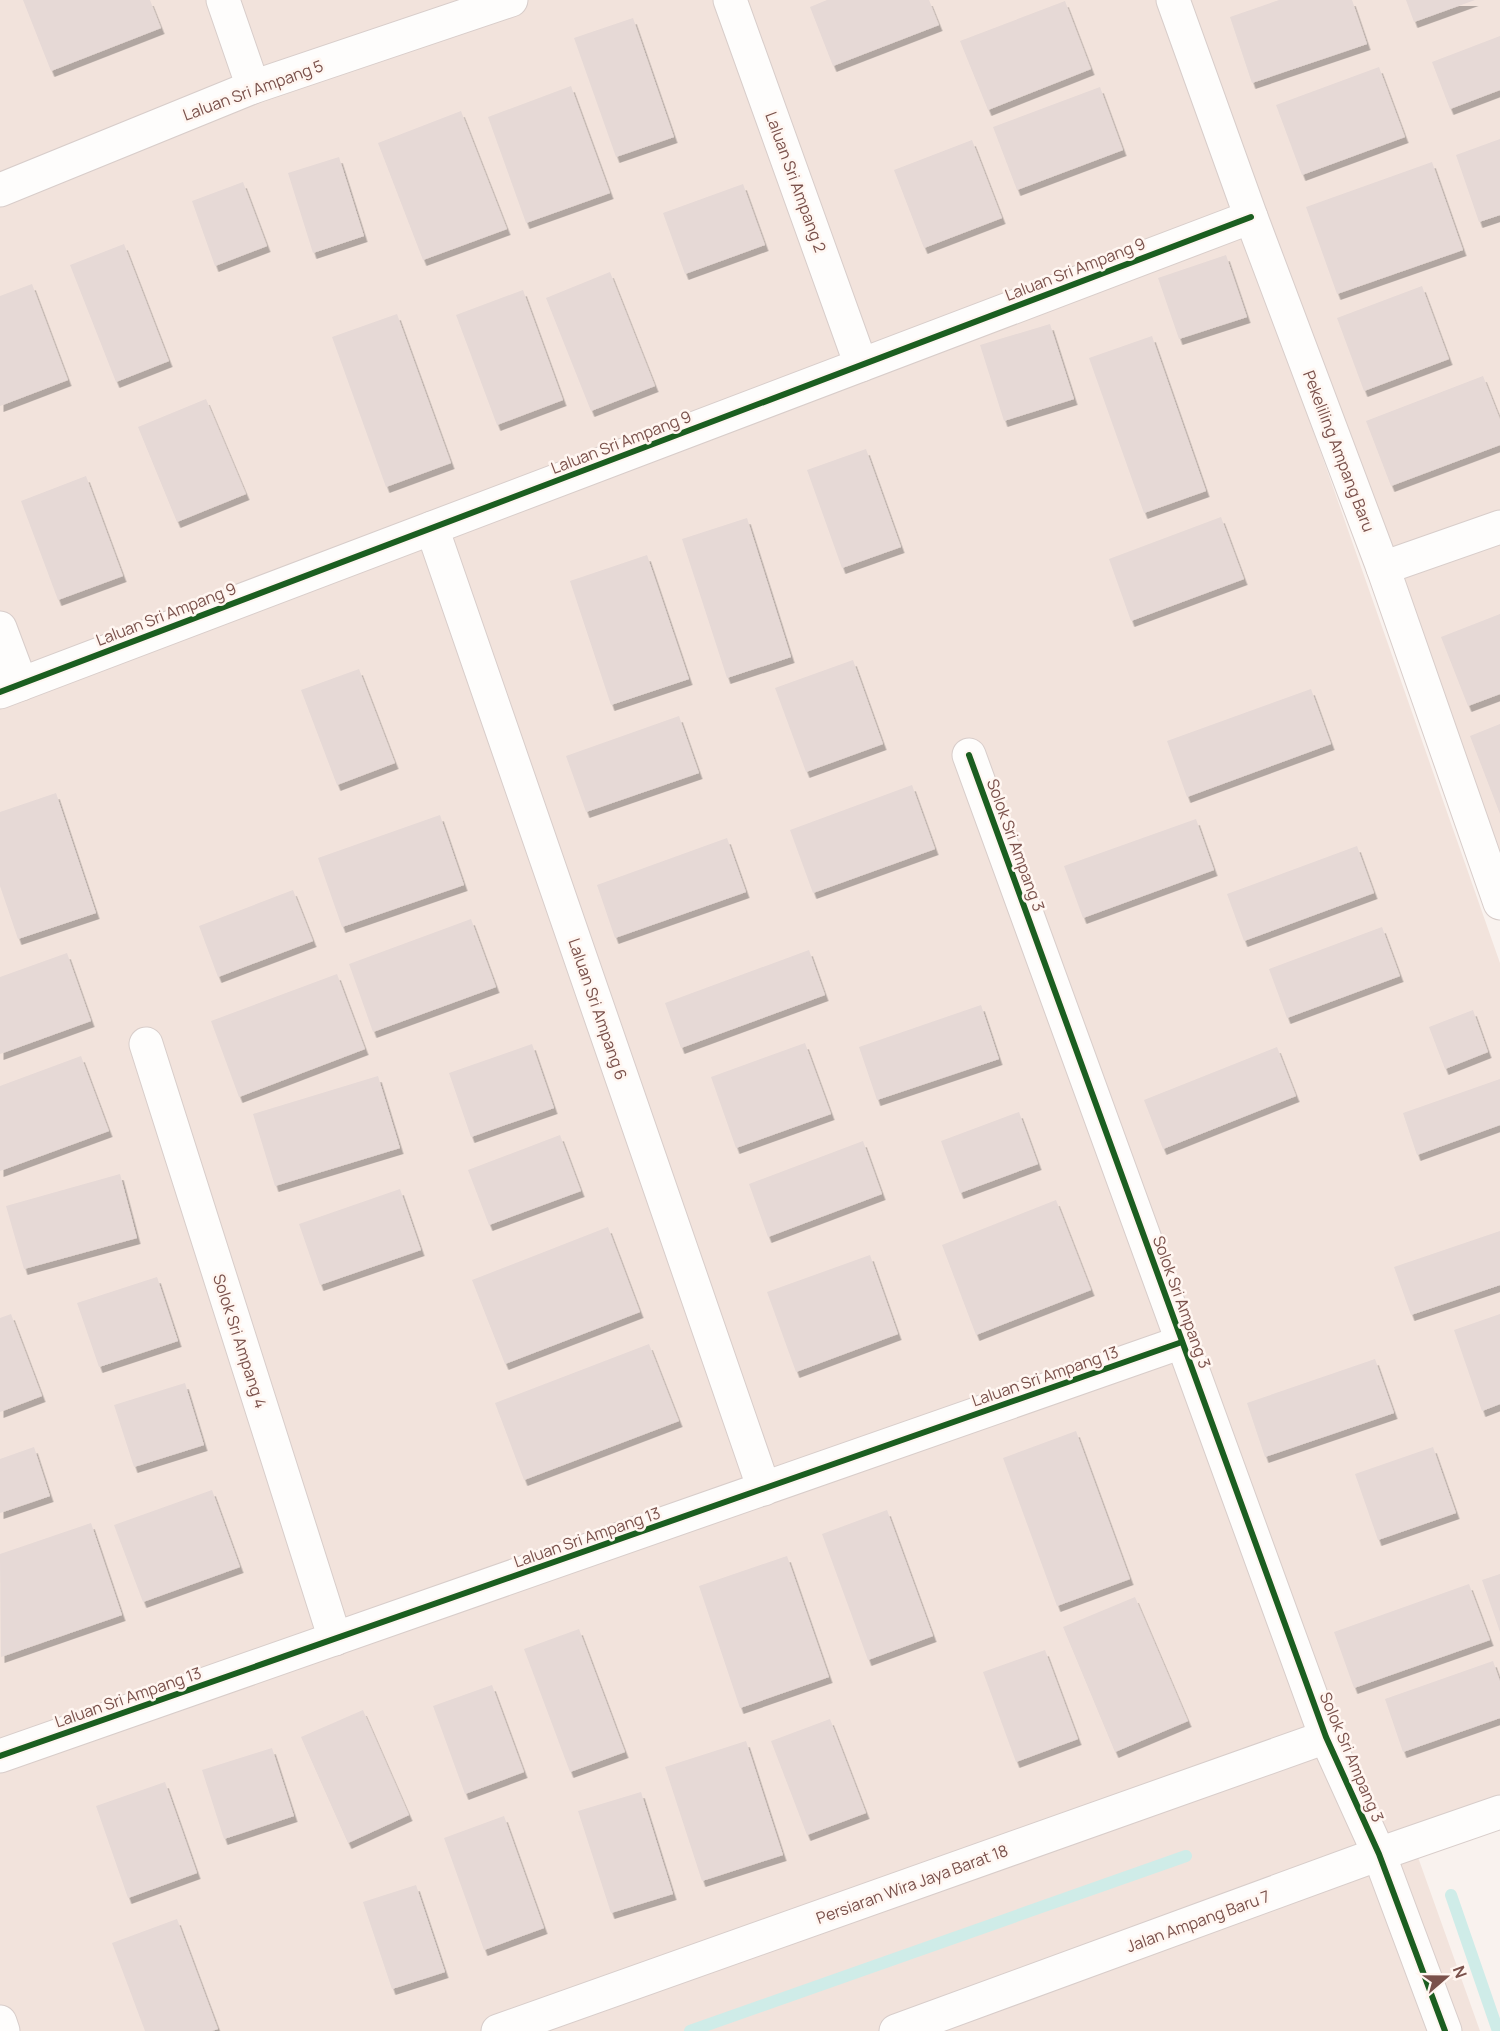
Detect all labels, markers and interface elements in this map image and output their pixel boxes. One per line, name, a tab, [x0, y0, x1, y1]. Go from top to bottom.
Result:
street label: Laluan Sri Ampang 5	[180, 54, 326, 126]
street label: Laluan Sri Ampang 2	[760, 109, 832, 255]
street label: Laluan Sri Ampang 9	[1002, 232, 1148, 306]
street label: Pekeliling Ampang Baru	[1298, 367, 1380, 535]
street label: Laluan Sri Ampang 9	[548, 405, 694, 479]
street label: Laluan Sri Ampang 9	[93, 577, 239, 651]
street label: Solok Sri Ampang 3	[982, 776, 1050, 914]
street label: Laluan Sri Ampang 6	[563, 935, 633, 1083]
street label: Solok Sri Ampang 3	[1148, 1233, 1216, 1371]
street label: Solok Sri Ampang 4	[208, 1271, 272, 1411]
street label: Laluan Sri Ampang 13	[969, 1341, 1121, 1411]
street label: Laluan Sri Ampang 13	[511, 1502, 663, 1572]
street label: Laluan Sri Ampang 13	[52, 1662, 204, 1732]
street label: Solok Sri Ampang 3	[1315, 1689, 1389, 1825]
street label: Persiaran Wira Jaya Barat 18	[813, 1839, 1011, 1929]
street label: Jalan Ampang Baru 7	[1123, 1885, 1273, 1957]
north arrow	[1416, 1947, 1476, 2007]
text: N	[1448, 1963, 1472, 1981]

